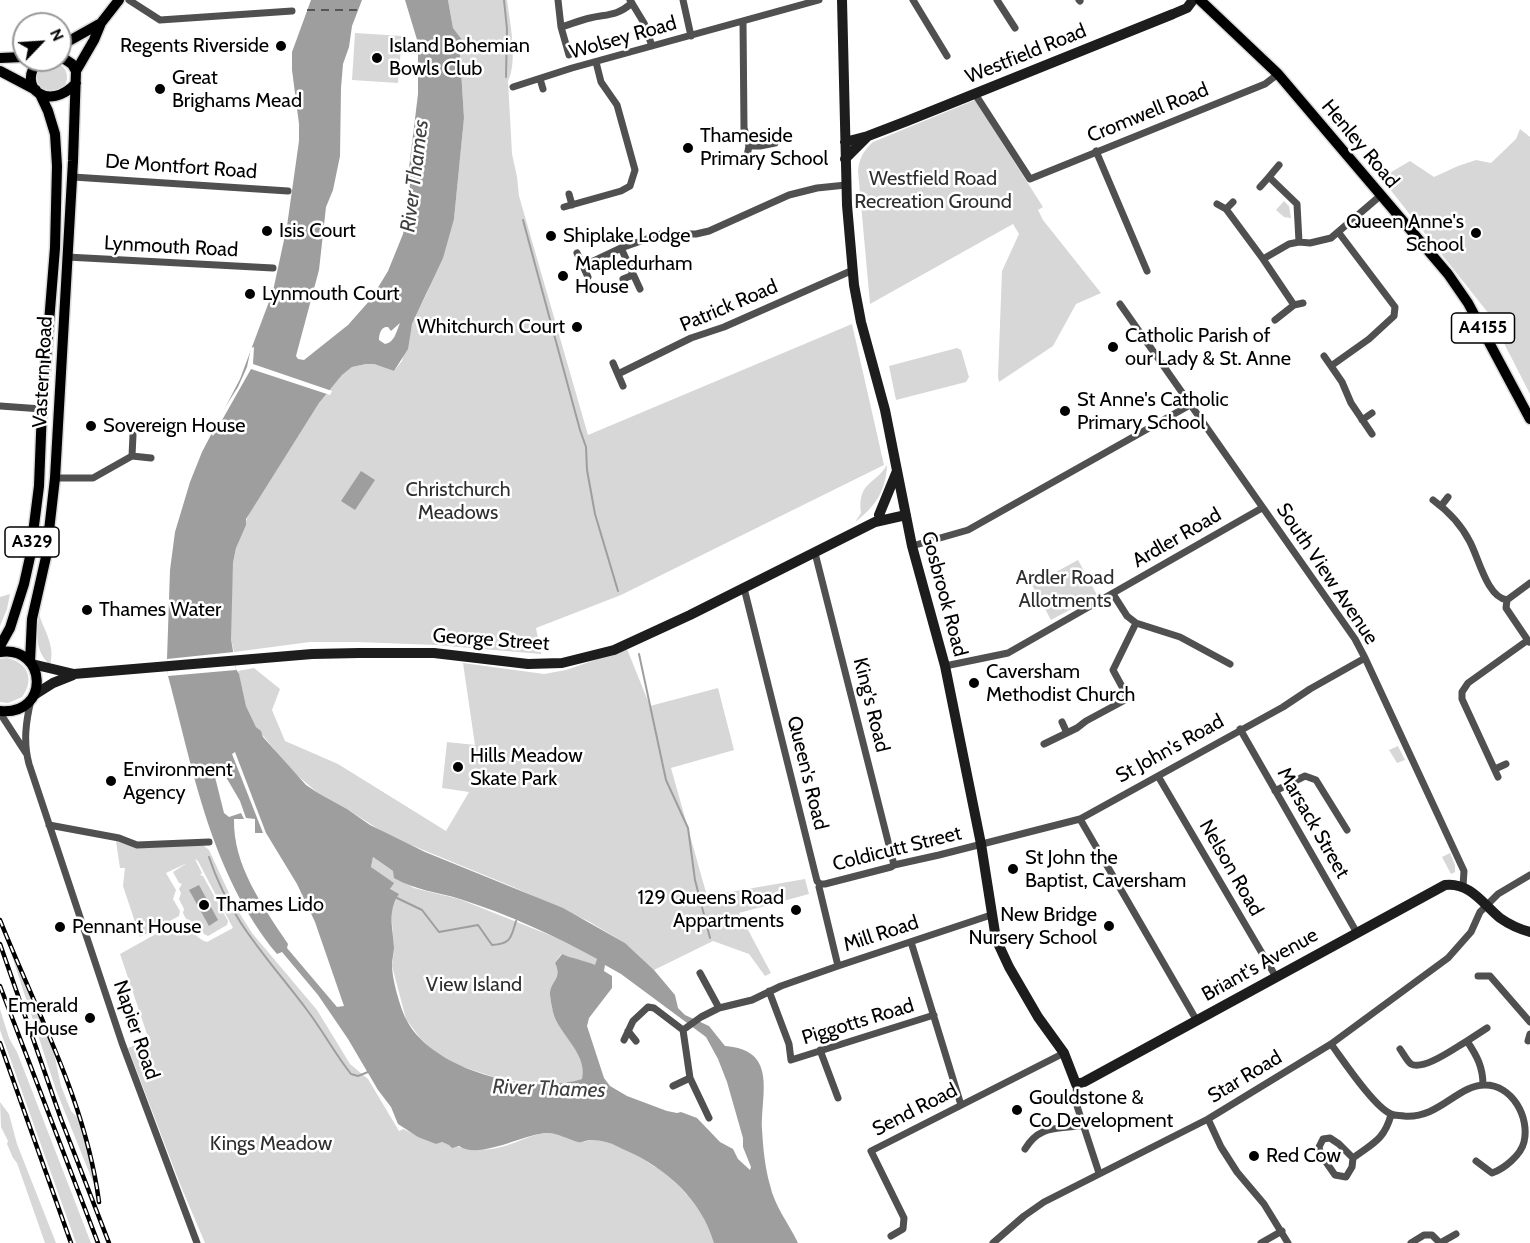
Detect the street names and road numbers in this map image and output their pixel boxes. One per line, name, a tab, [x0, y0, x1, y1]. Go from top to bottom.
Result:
street label: Wolsey Road	[567, 11, 679, 65]
street label: Westfield Road	[962, 19, 1090, 89]
street label: Cromwell Road	[1084, 78, 1212, 148]
street label: Henley Road	[1316, 95, 1404, 193]
street label: De Montfort Road	[104, 150, 258, 184]
street label: Lynmouth Road	[103, 232, 239, 262]
street label: Patrick Road	[677, 275, 781, 337]
road number: A4155	[1452, 313, 1514, 343]
street label: Vastern Road	[28, 316, 58, 428]
street label: South View Avenue	[1271, 499, 1383, 649]
street label: Ardler Road	[1128, 503, 1226, 573]
road number: A329	[5, 527, 59, 557]
street label: Gosbrook Road	[916, 529, 972, 659]
street label: George Street	[432, 624, 550, 656]
street label: King's Road	[848, 655, 894, 755]
street label: St John's Road	[1112, 710, 1228, 788]
street label: Queen's Road	[781, 714, 833, 832]
street label: Marsack Street	[1272, 763, 1354, 883]
street label: Nelson Road	[1194, 816, 1268, 920]
street label: Coldicutt Street	[830, 821, 964, 877]
street label: Mill Road	[840, 911, 922, 957]
street label: Briant's Avenue	[1198, 923, 1322, 1007]
street label: Napier Road	[108, 977, 164, 1083]
street label: Piggotts Road	[799, 994, 917, 1050]
street label: Star Road	[1204, 1046, 1286, 1108]
street label: Send Road	[869, 1078, 961, 1142]

